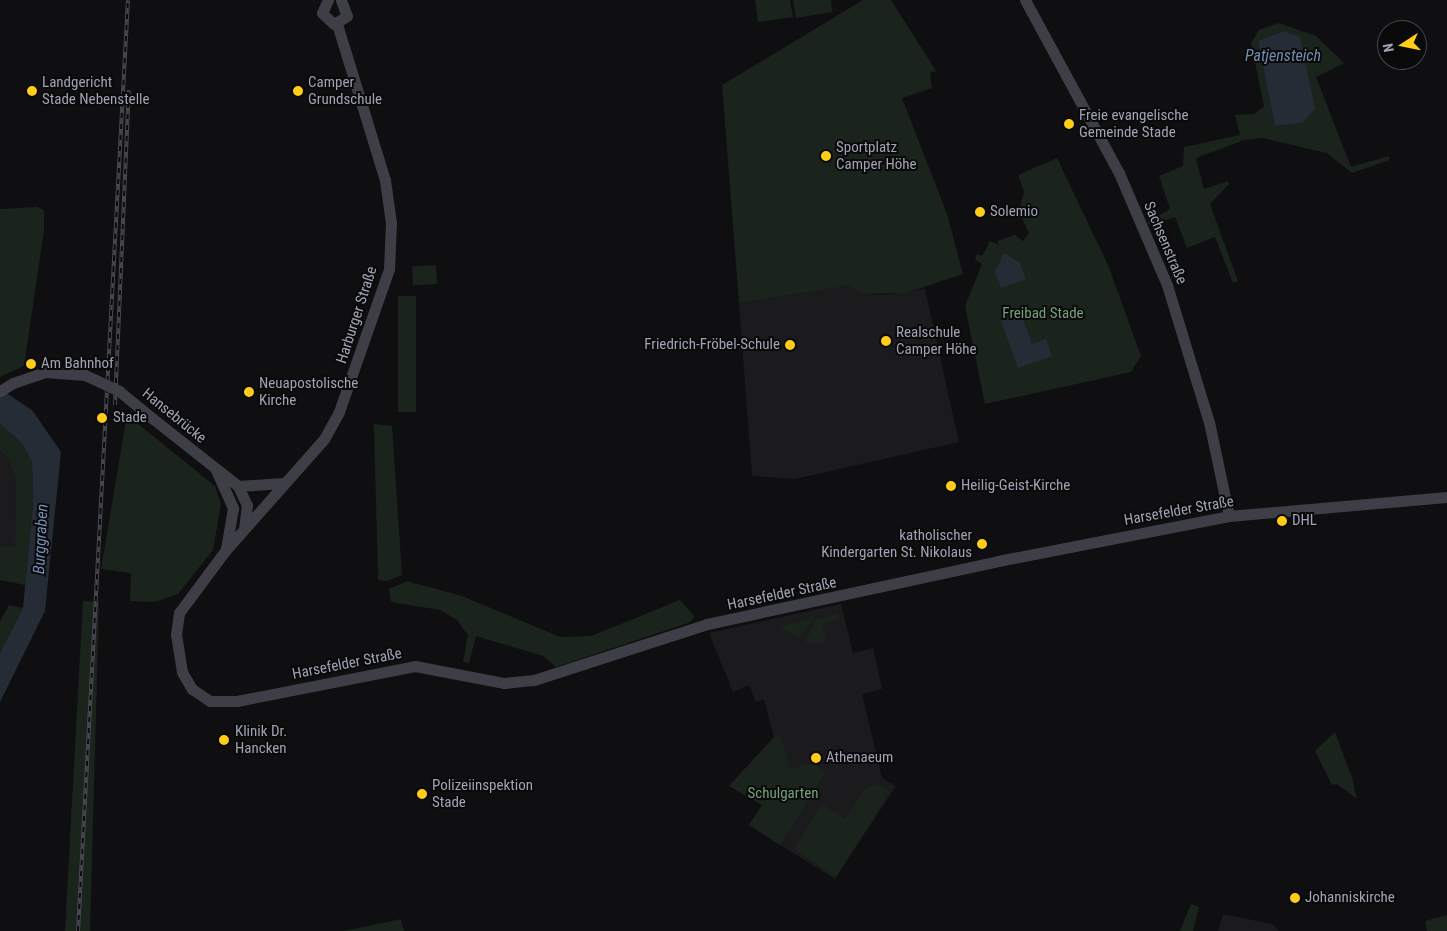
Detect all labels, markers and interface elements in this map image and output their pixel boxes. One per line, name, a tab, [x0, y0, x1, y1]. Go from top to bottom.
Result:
north arrow	[1377, 20, 1427, 70]
text: N	[1380, 42, 1397, 53]
water label: Patjensteich	[1245, 46, 1321, 66]
place label: Landgericht Stade Nebenstelle	[42, 73, 150, 108]
place label: Camper Grundschule	[308, 73, 382, 108]
marker: Landgericht Stade Nebenstelle	[26, 85, 38, 97]
marker: Camper Grundschule	[292, 85, 304, 97]
place label: Freie evangelische Gemeinde Stade	[1079, 106, 1188, 141]
marker: Freie evangelische Gemeinde Stade	[1063, 118, 1075, 130]
place label: Sportplatz Camper Höhe	[836, 138, 917, 173]
marker: Sportplatz Camper Höhe	[820, 150, 832, 162]
street label: Sachsenstraße	[1140, 199, 1190, 287]
place label: Solemio	[990, 203, 1038, 221]
marker: Solemio	[974, 206, 986, 218]
street label: Harburger Straße	[333, 264, 381, 366]
park label: Freibad Stade	[1002, 305, 1084, 323]
place label: Realschule Camper Höhe	[896, 323, 977, 358]
marker: Realschule Camper Höhe	[880, 335, 892, 347]
place label: Friedrich-Fröbel-Schule	[644, 336, 780, 354]
marker: Friedrich-Fröbel-Schule	[784, 339, 796, 351]
place label: Am Bahnhof	[41, 355, 114, 373]
marker: Am Bahnhof	[25, 358, 37, 370]
place label: Neuapostolische Kirche	[259, 374, 358, 409]
street label: Hansebrücke	[138, 385, 210, 447]
marker: Neuapostolische Kirche	[243, 386, 255, 398]
place label: Stade	[113, 409, 147, 427]
marker: Stade	[95, 411, 109, 425]
place label: Heilig-Geist-Kirche	[961, 477, 1070, 495]
marker: Heilig-Geist-Kirche	[945, 480, 957, 492]
street label: Harsefelder Straße	[1123, 492, 1235, 530]
water label: Burggraben	[30, 503, 52, 575]
place label: DHL	[1292, 512, 1317, 530]
marker: DHL	[1276, 515, 1288, 527]
place label: katholischer Kindergarten St. Nikolaus	[821, 526, 972, 561]
marker: katholischer Kindergarten St. Nikolaus	[976, 538, 988, 550]
street label: Harsefelder Straße	[726, 574, 838, 614]
street label: Harsefelder Straße	[291, 645, 403, 683]
place label: Klinik Dr. Hancken	[235, 722, 287, 757]
marker: Klinik Dr. Hancken	[217, 733, 231, 747]
place label: Athenaeum	[826, 749, 893, 767]
marker: Athenaeum	[810, 752, 822, 764]
place label: Polizeiinspektion Stade	[432, 776, 533, 811]
park label: Schulgarten	[748, 785, 818, 803]
marker: Polizeiinspektion Stade	[416, 788, 428, 800]
place label: Johanniskirche	[1305, 889, 1395, 907]
marker: Johanniskirche	[1289, 892, 1301, 904]

